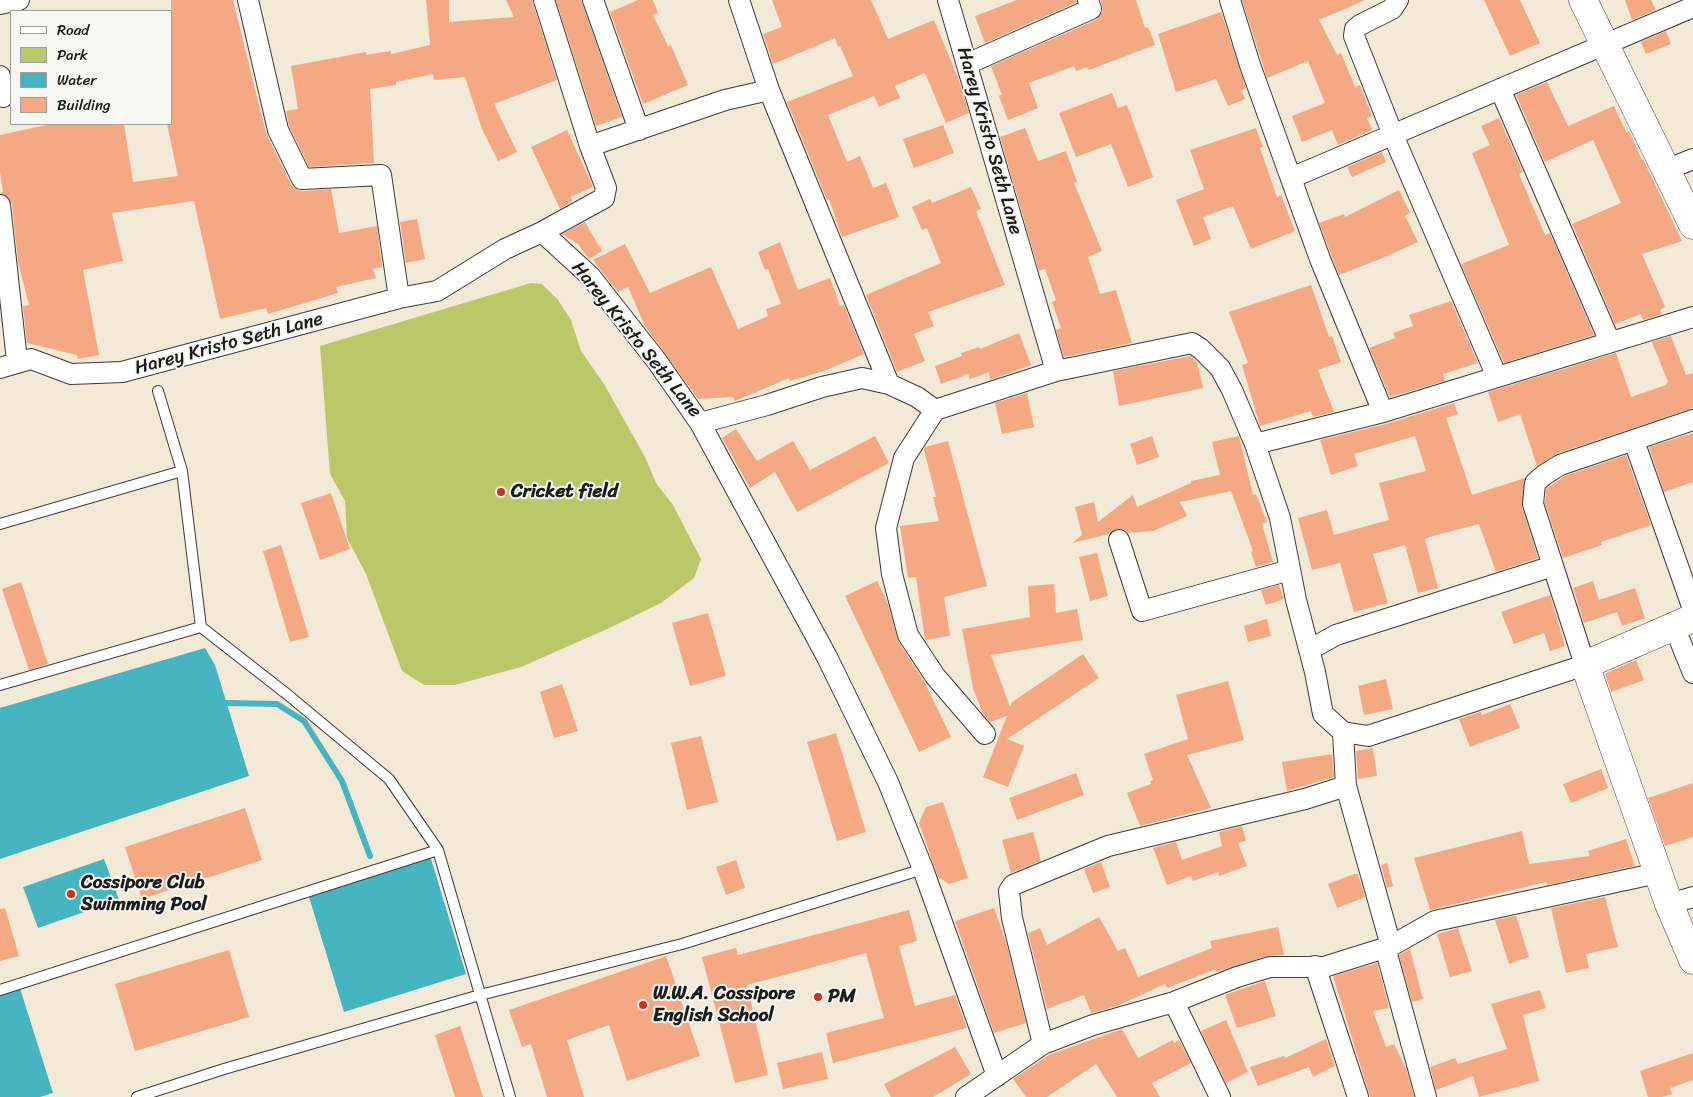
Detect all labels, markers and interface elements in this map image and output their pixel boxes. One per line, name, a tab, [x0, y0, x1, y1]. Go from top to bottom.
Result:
legend	[10, 10, 172, 125]
text: Road	[57, 17, 89, 43]
text: Park	[57, 42, 88, 68]
street label: Harey Kristo Seth Lane	[951, 45, 1027, 237]
text: Water	[57, 67, 97, 93]
text: Building	[57, 92, 111, 118]
street label: Harey Kristo Seth Lane	[566, 257, 706, 423]
street label: Harey Kristo Seth Lane	[132, 308, 326, 380]
place label: Cricket field	[511, 481, 618, 503]
marker: Cricket field	[495, 486, 507, 498]
place label: Cossipore Club Swimming Pool	[81, 872, 207, 916]
marker: Cossipore Club Swimming Pool	[65, 888, 77, 900]
place label: W.W.A. Cossipore English School	[653, 983, 795, 1027]
place label: PM	[828, 986, 856, 1008]
marker: PM	[812, 991, 824, 1003]
marker: W.W.A. Cossipore English School	[637, 999, 649, 1011]

